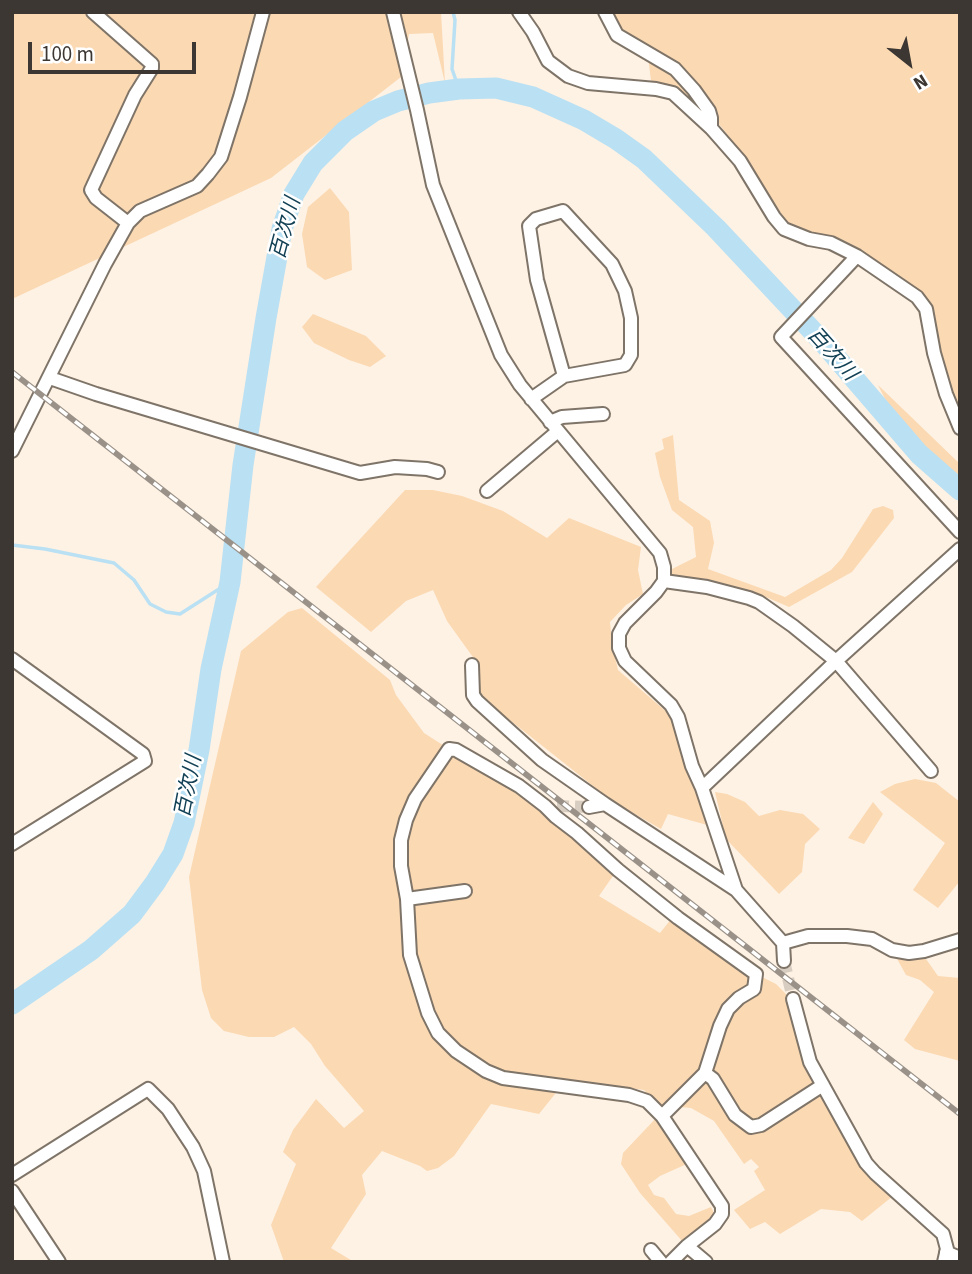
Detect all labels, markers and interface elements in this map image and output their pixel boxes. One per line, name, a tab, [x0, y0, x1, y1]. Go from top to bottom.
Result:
scale bar	[32, 28, 200, 72]
north arrow	[874, 28, 944, 98]
text: 100 m	[41, 39, 94, 69]
text: N	[908, 67, 932, 96]
water label: 百次川	[267, 195, 307, 263]
water label: 百次川	[801, 323, 861, 387]
water label: 百次川	[172, 754, 208, 820]

